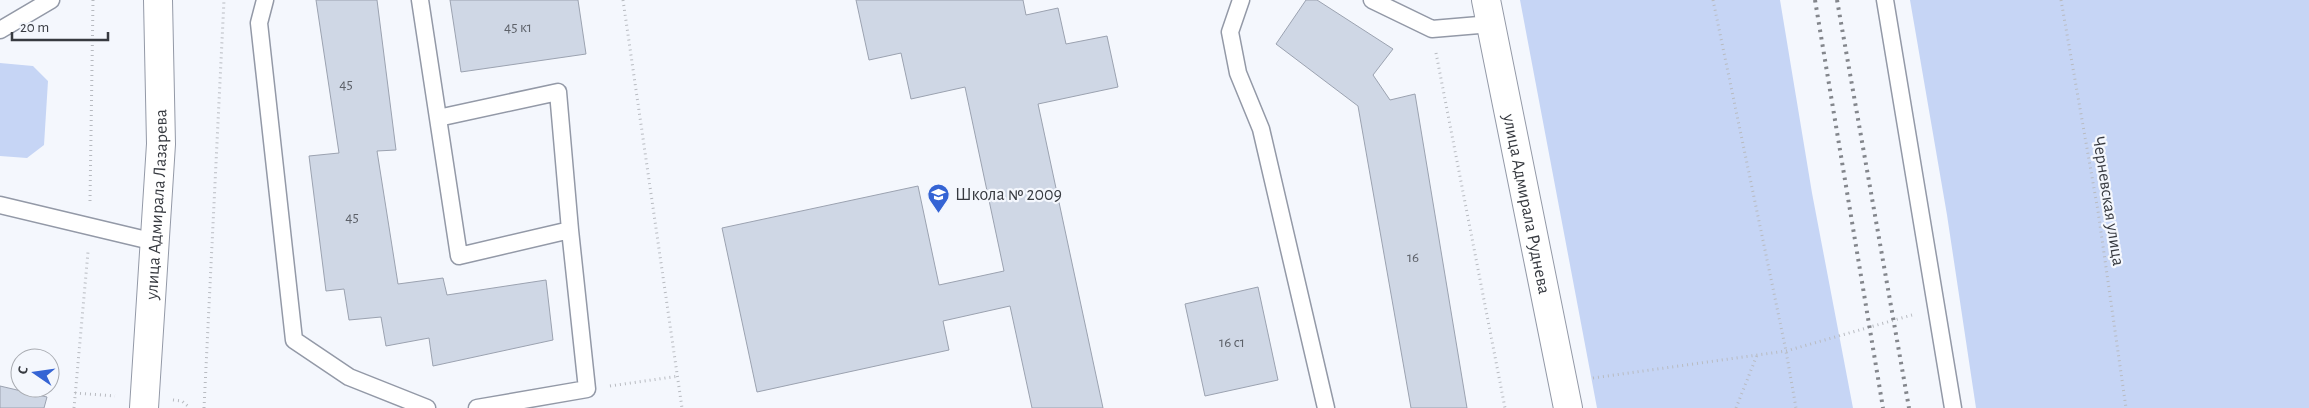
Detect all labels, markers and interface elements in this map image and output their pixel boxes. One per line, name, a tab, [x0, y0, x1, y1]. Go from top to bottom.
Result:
scale bar	[12, 10, 109, 42]
text: 20 m	[20, 20, 49, 35]
house number: 45 к1	[504, 20, 532, 35]
house number: 45	[339, 77, 353, 92]
street label: улица Адмирала Лазарева	[143, 109, 171, 301]
street label: улица Адмирала Руднева	[1499, 112, 1553, 296]
street label: Черневская улица	[2089, 135, 2127, 267]
school or university icon: Школа № 2009	[927, 182, 951, 213]
place label: Школа № 2009	[955, 186, 1062, 204]
house number: 45	[345, 210, 359, 225]
house number: 16	[1407, 250, 1419, 265]
house number: 16 с1	[1219, 335, 1245, 350]
north arrow	[10, 348, 60, 398]
text: С	[16, 365, 31, 376]

